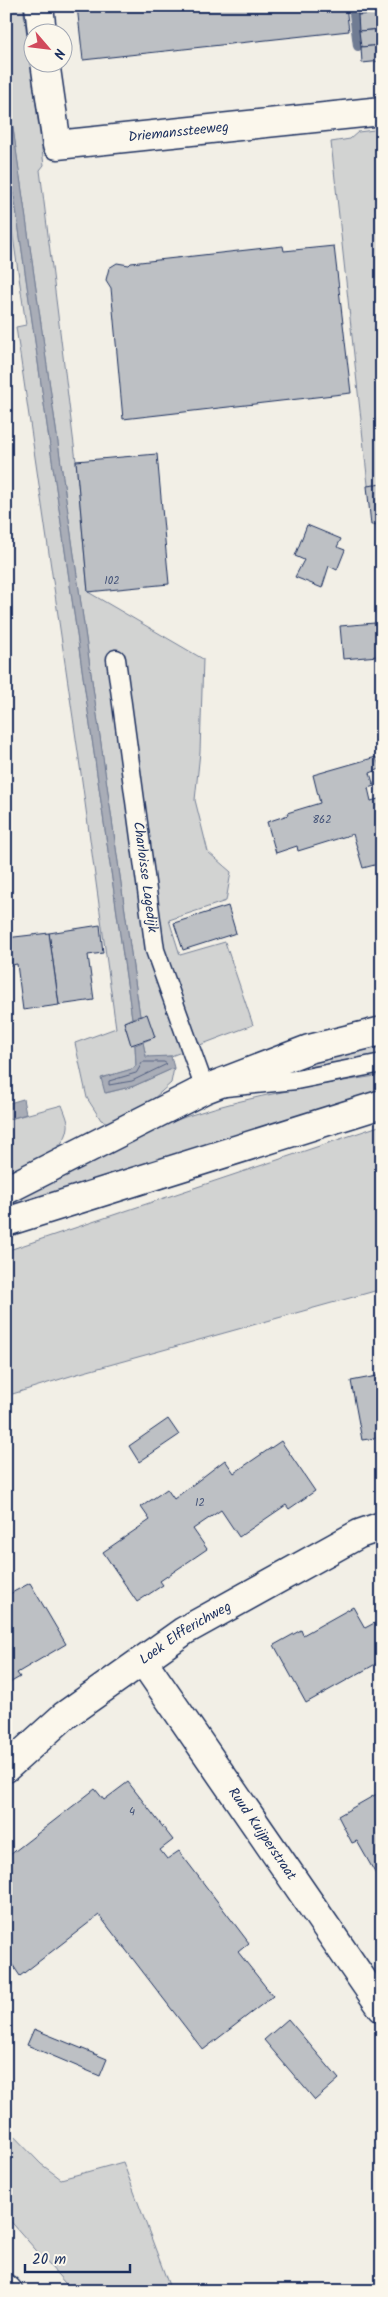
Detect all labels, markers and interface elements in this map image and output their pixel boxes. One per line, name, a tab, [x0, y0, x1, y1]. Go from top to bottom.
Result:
north arrow	[22, 22, 72, 72]
text: N	[47, 45, 70, 63]
street label: Driemanssteeweg	[127, 116, 230, 148]
house number: 102	[104, 572, 120, 590]
house number: 862	[312, 811, 332, 829]
street label: Charloisse Lagedijk	[127, 820, 164, 934]
house number: 12	[195, 1494, 205, 1512]
street label: Loek Elfferichweg	[135, 1596, 235, 1670]
street label: Ruud Kuijperstraat	[222, 1783, 302, 1885]
house number: 4	[129, 1803, 135, 1821]
scale bar	[25, 2242, 130, 2274]
text: 20 m	[32, 2248, 66, 2272]

